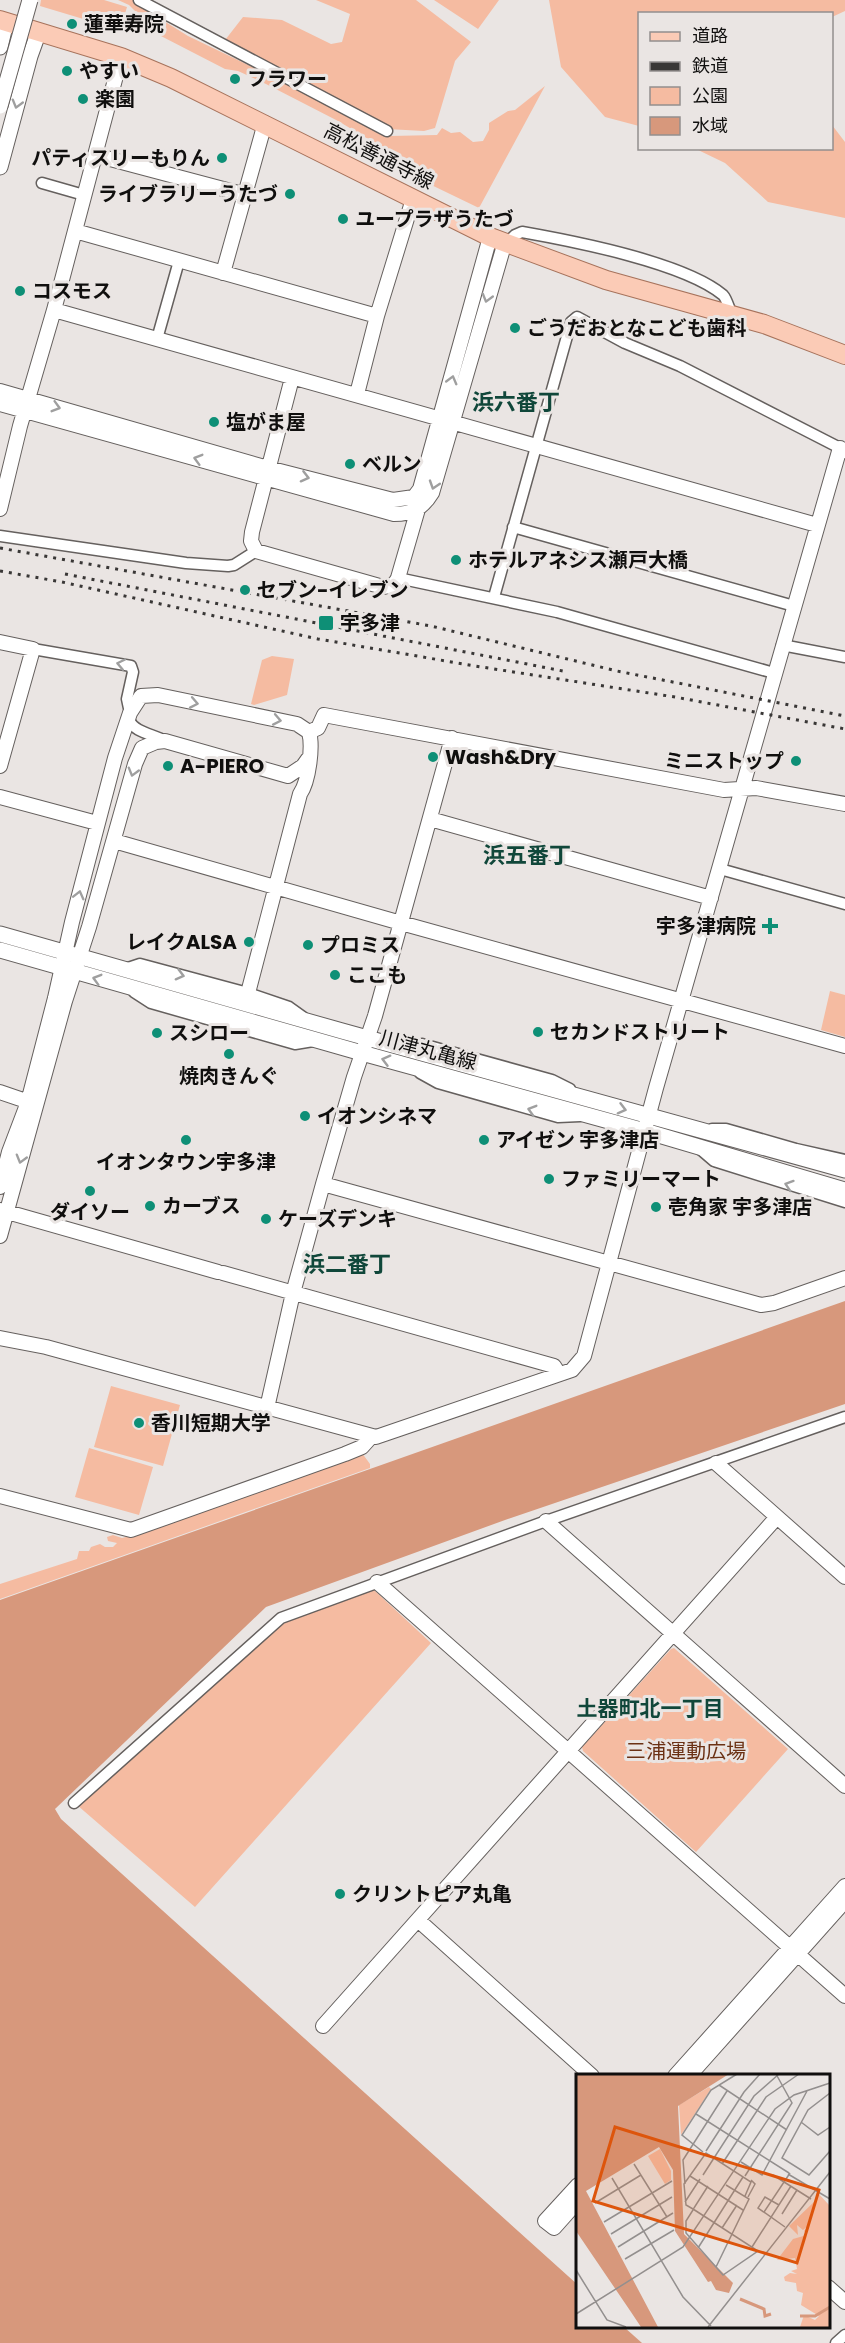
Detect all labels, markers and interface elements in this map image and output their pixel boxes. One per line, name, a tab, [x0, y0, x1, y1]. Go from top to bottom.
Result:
place label: 蓮華寿院	[84, 10, 164, 38]
legend	[638, 12, 833, 150]
marker: 蓮華寿院	[65, 17, 79, 31]
text: 道路	[692, 23, 728, 48]
text: 鉄道	[692, 53, 728, 78]
place label: やすい	[79, 57, 139, 85]
marker: やすい	[60, 64, 74, 78]
place label: フラワー	[247, 65, 327, 93]
marker: フラワー	[228, 72, 242, 86]
text: 公園	[692, 83, 728, 108]
place label: 楽園	[95, 85, 135, 113]
marker: 楽園	[76, 92, 90, 106]
one-way arrow	[12, 98, 24, 108]
text: 水域	[692, 113, 728, 138]
street label: 高松善通寺線	[319, 116, 439, 196]
place label: パティスリーもりん	[31, 144, 210, 172]
marker: パティスリーもりん	[215, 151, 229, 165]
place label: ライブラリーうたづ	[98, 180, 278, 208]
marker: ライブラリーうたづ	[283, 187, 297, 201]
place label: ユープラザうたづ	[355, 205, 514, 233]
marker: ユープラザうたづ	[336, 212, 350, 226]
place label: コスモス	[32, 277, 112, 305]
marker: コスモス	[13, 284, 27, 298]
one-way arrow	[482, 293, 495, 303]
place label: ごうだおとなこども歯科	[527, 314, 746, 342]
marker: ごうだおとなこども歯科	[508, 321, 522, 335]
one-way arrow	[445, 375, 457, 386]
district label: 浜六番丁	[472, 387, 560, 418]
one-way arrow	[51, 400, 61, 412]
place label: 塩がま屋	[226, 408, 306, 436]
marker: 塩がま屋	[207, 415, 221, 429]
place label: ベルン	[362, 450, 422, 478]
one-way arrow	[193, 454, 204, 466]
marker: ベルン	[343, 457, 357, 471]
one-way arrow	[299, 470, 309, 483]
one-way arrow	[429, 480, 441, 490]
place label: ホテルアネシス瀬戸大橋	[468, 546, 688, 574]
marker: ホテルアネシス瀬戸大橋	[449, 553, 463, 567]
place label: セブン-イレブン	[257, 576, 409, 604]
marker: セブン-イレブン	[238, 583, 252, 597]
place label: 宇多津	[340, 609, 400, 637]
marker: 宇多津	[317, 614, 335, 632]
one-way arrow	[116, 658, 126, 671]
one-way arrow	[189, 696, 199, 709]
one-way arrow	[271, 713, 281, 726]
place label: Wash&Dry	[445, 743, 556, 771]
place label: ミニストップ	[664, 747, 784, 775]
marker: Wash&Dry	[426, 750, 440, 764]
place label: A-PIERO	[180, 752, 265, 780]
marker: ミニストップ	[789, 754, 803, 768]
marker: A-PIERO	[161, 759, 175, 773]
one-way arrow	[128, 766, 140, 777]
district label: 浜五番丁	[483, 840, 571, 871]
one-way arrow	[71, 891, 84, 901]
place label: 宇多津病院	[656, 912, 756, 940]
marker: 宇多津病院	[761, 917, 779, 935]
place label: レイクALSA	[126, 928, 237, 956]
place label: プロミス	[320, 931, 400, 959]
marker: レイクALSA	[242, 935, 256, 949]
marker: プロミス	[301, 938, 315, 952]
place label: ここも	[347, 961, 407, 989]
one-way arrow	[175, 967, 185, 980]
marker: ここも	[328, 968, 342, 982]
one-way arrow	[92, 974, 103, 986]
place label: セカンドストリート	[550, 1018, 730, 1046]
place label: スシロー	[169, 1019, 249, 1047]
street label: 川津丸亀線	[376, 1024, 480, 1076]
marker: セカンドストリート	[531, 1025, 545, 1039]
marker: スシロー	[150, 1026, 164, 1040]
marker: 焼肉きんぐ	[222, 1047, 236, 1061]
one-way arrow	[381, 1055, 392, 1067]
place label: 焼肉きんぐ	[179, 1062, 279, 1090]
place label: イオンシネマ	[317, 1102, 437, 1130]
one-way arrow	[616, 1102, 627, 1114]
one-way arrow	[527, 1105, 538, 1117]
marker: イオンシネマ	[298, 1109, 312, 1123]
place label: アイゼン 宇多津店	[496, 1126, 659, 1154]
marker: イオンタウン宇多津	[179, 1133, 193, 1147]
marker: アイゼン 宇多津店	[477, 1133, 491, 1147]
place label: イオンタウン宇多津	[96, 1148, 276, 1176]
one-way arrow	[16, 1154, 29, 1164]
place label: ファミリーマート	[561, 1165, 721, 1193]
marker: ファミリーマート	[542, 1172, 556, 1186]
one-way arrow	[784, 1180, 795, 1192]
marker: ダイソー	[83, 1184, 97, 1198]
place label: カーブス	[162, 1192, 241, 1220]
place label: 壱角家 宇多津店	[668, 1193, 812, 1221]
place label: ダイソー	[50, 1198, 130, 1226]
marker: カーブス	[143, 1199, 157, 1213]
marker: 壱角家 宇多津店	[649, 1200, 663, 1214]
place label: ケーズデンキ	[278, 1205, 397, 1233]
marker: ケーズデンキ	[259, 1212, 273, 1226]
district label: 浜二番丁	[303, 1249, 391, 1280]
place label: 香川短期大学	[151, 1409, 271, 1437]
marker: 香川短期大学	[132, 1416, 146, 1430]
district label: 土器町北一丁目	[577, 1694, 724, 1723]
park label: 三浦運動広場	[626, 1737, 746, 1765]
place label: クリントピア丸亀	[352, 1880, 512, 1908]
marker: クリントピア丸亀	[333, 1887, 347, 1901]
inset map	[576, 2074, 830, 2328]

